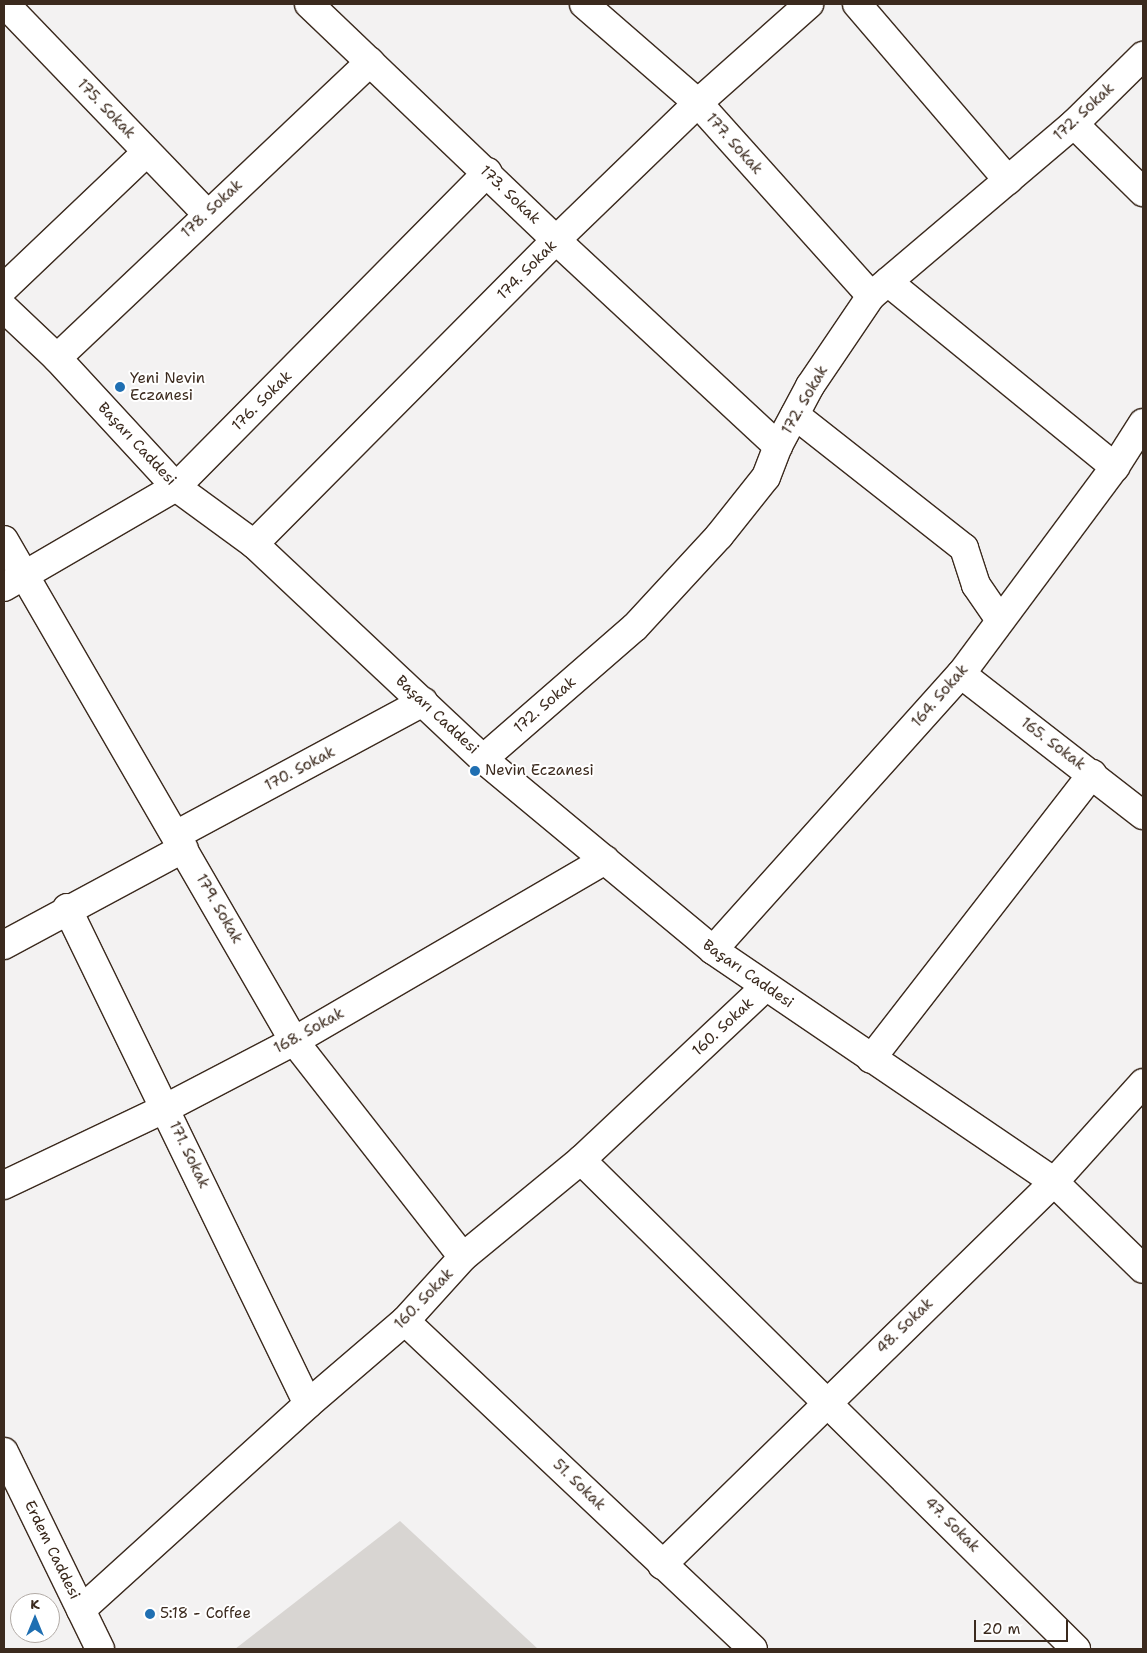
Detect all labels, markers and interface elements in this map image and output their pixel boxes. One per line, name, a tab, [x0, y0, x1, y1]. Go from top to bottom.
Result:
street label: 175. Sokak	[73, 75, 139, 143]
street label: 172. Sokak	[1050, 79, 1118, 145]
street label: 177. Sokak	[702, 110, 766, 178]
street label: 173. Sokak	[476, 162, 544, 228]
street label: 178. Sokak	[178, 176, 246, 242]
street label: 174. Sokak	[493, 236, 561, 304]
street label: 172. Sokak	[778, 362, 832, 438]
street label: 176. Sokak	[228, 367, 296, 435]
place label: Yeni Nevin Eczanesi	[130, 369, 205, 404]
marker: Yeni Nevin Eczanesi	[114, 381, 126, 393]
street label: Başarı Caddesi	[94, 399, 180, 489]
street label: 164. Sokak	[908, 661, 972, 731]
street label: Başarı Caddesi	[392, 672, 482, 758]
street label: 172. Sokak	[510, 673, 580, 737]
street label: 165. Sokak	[1017, 714, 1089, 774]
street label: 170. Sokak	[262, 743, 338, 795]
place label: Nevin Eczanesi	[485, 762, 594, 780]
marker: Nevin Eczanesi	[469, 765, 481, 777]
street label: 179. Sokak	[192, 871, 246, 947]
street label: Başarı Caddesi	[699, 936, 797, 1012]
street label: 160. Sokak	[689, 994, 757, 1060]
street label: 168. Sokak	[271, 1004, 347, 1058]
street label: 171. Sokak	[165, 1118, 213, 1192]
street label: 160. Sokak	[391, 1265, 457, 1333]
street label: 48. Sokak	[873, 1295, 937, 1357]
street label: 51. Sokak	[549, 1456, 609, 1514]
street label: 47. Sokak	[921, 1494, 983, 1556]
street label: Erdem Caddesi	[20, 1498, 84, 1602]
north arrow	[10, 1593, 60, 1643]
text: K	[30, 1595, 40, 1613]
place label: 5:18 - Coffee	[160, 1605, 251, 1623]
marker: 5:18 - Coffee	[144, 1608, 156, 1620]
scale bar	[977, 1610, 1071, 1642]
text: 20 m	[982, 1619, 1021, 1639]

